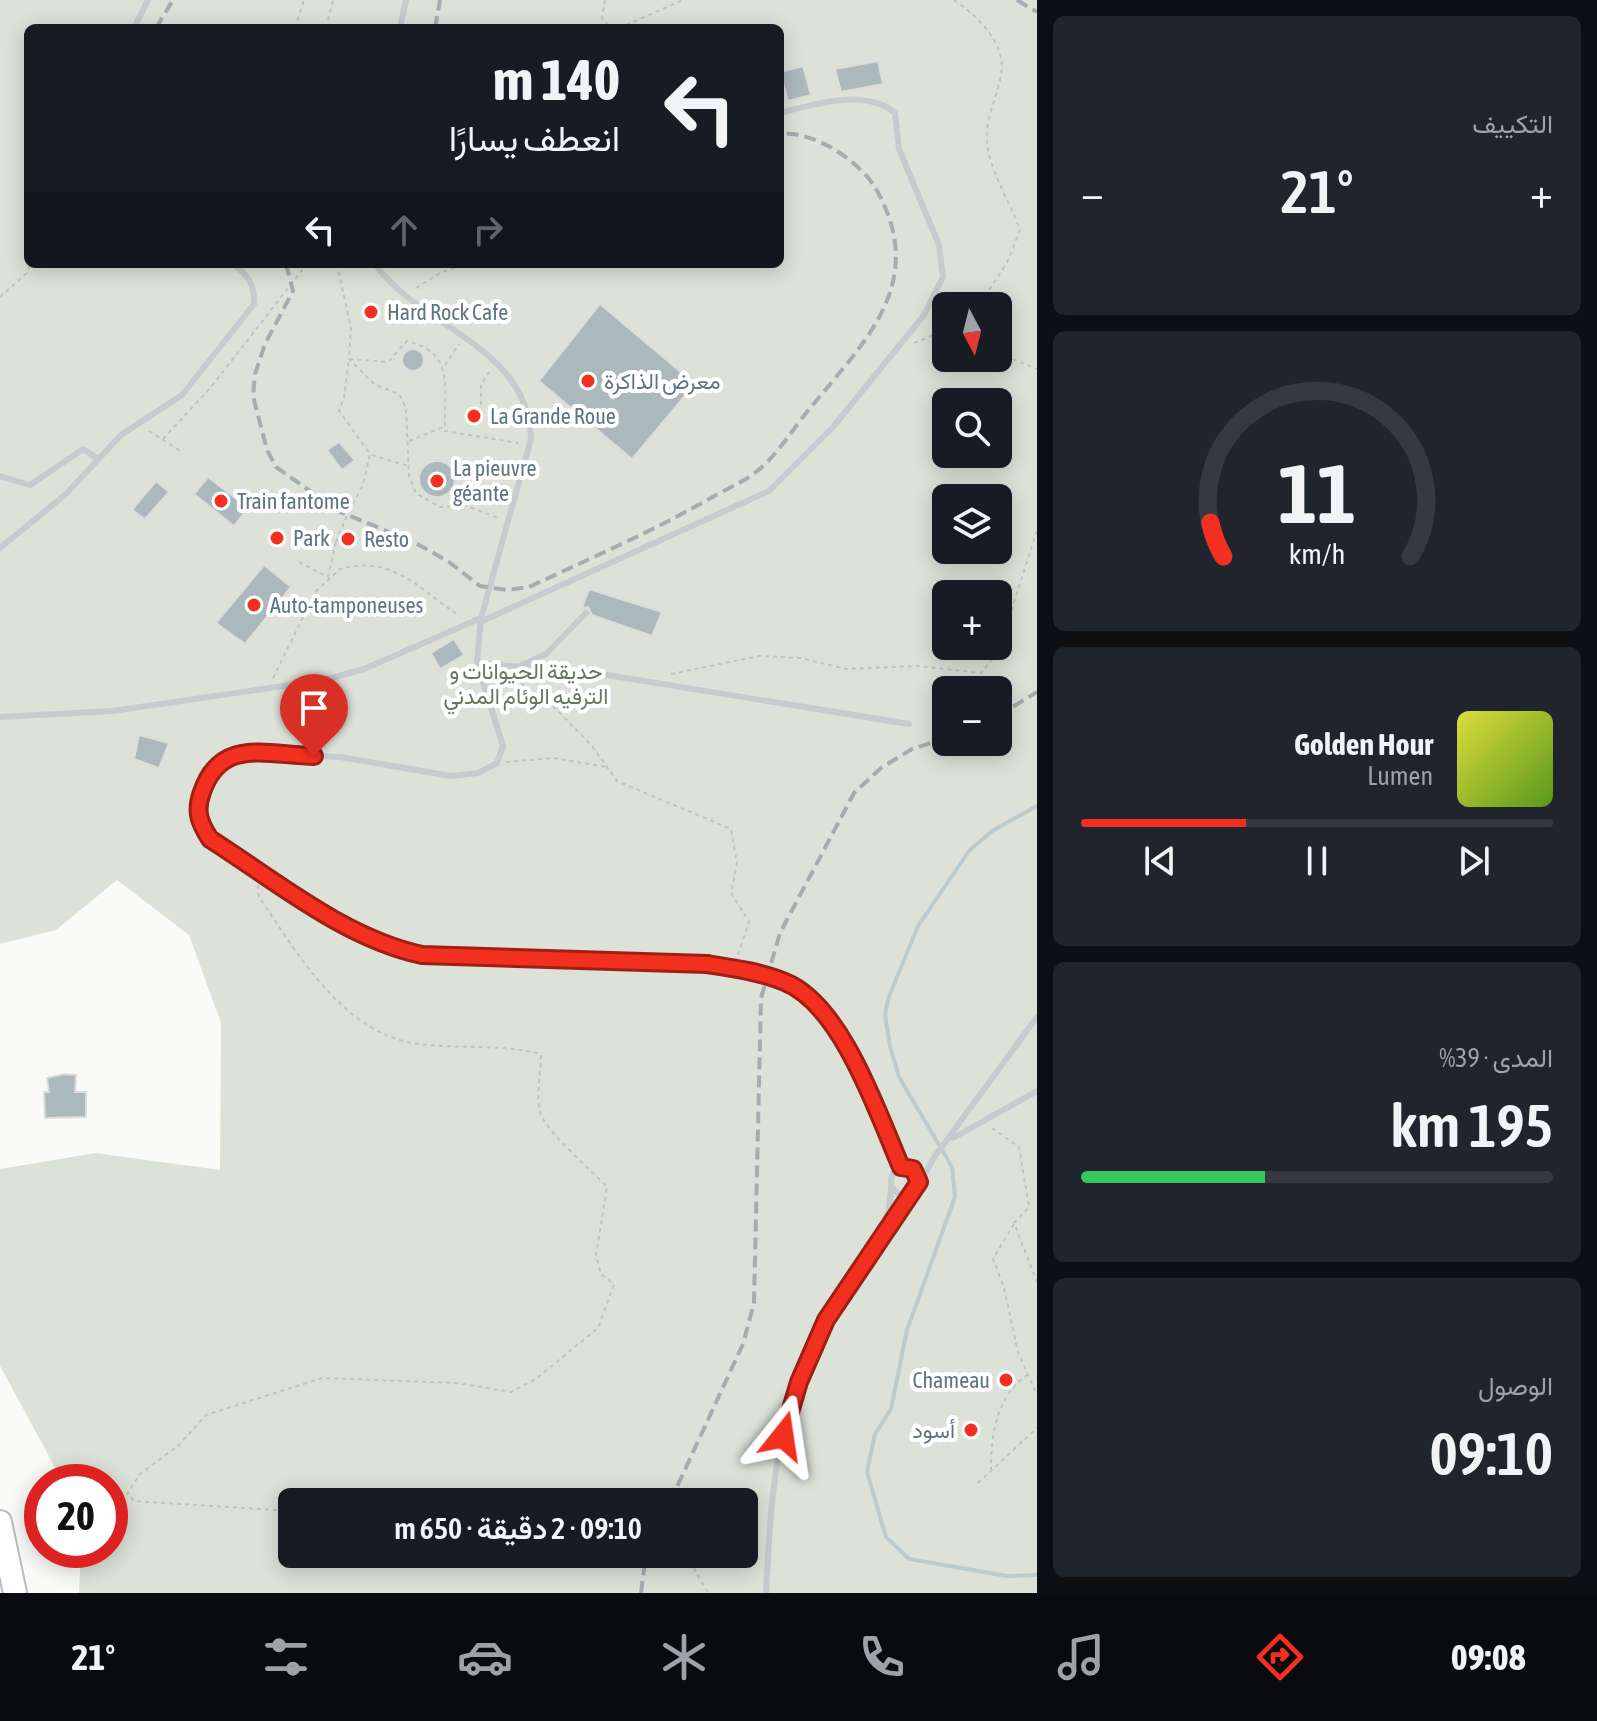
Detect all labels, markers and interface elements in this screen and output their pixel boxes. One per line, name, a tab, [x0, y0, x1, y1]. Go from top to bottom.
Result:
text: 140 m	[493, 48, 620, 112]
icon: left	[648, 56, 752, 160]
text: التكييف	[1472, 109, 1553, 139]
text: انعطف يسارًا	[449, 117, 620, 159]
text: 21°	[1281, 157, 1353, 226]
text: −	[1081, 167, 1104, 217]
text: +	[1530, 167, 1553, 217]
icon: left	[298, 208, 342, 252]
icon: ahead	[382, 208, 426, 252]
icon: right	[466, 208, 510, 252]
north arrow	[932, 292, 1012, 372]
map controls	[932, 292, 1012, 756]
place label: Hard Rock Cafe	[387, 299, 508, 325]
marker: Hard Rock Cafe	[362, 303, 380, 321]
place label: معرض الذاكرة	[604, 368, 721, 395]
marker: معرض الذاكرة	[579, 372, 597, 390]
button: search	[932, 388, 1012, 468]
place label: La Grande Roue	[490, 403, 616, 429]
marker: La Grande Roue	[465, 407, 483, 425]
text: 11	[1278, 445, 1356, 541]
place label: La pieuvre géante	[453, 455, 536, 506]
marker: La pieuvre géante	[428, 472, 446, 490]
button: layers	[932, 484, 1012, 564]
place label: Train fantome	[237, 488, 350, 514]
marker: Train fantome	[212, 492, 230, 510]
place label: Park	[293, 525, 330, 551]
place label: Resto	[364, 526, 409, 552]
marker: Park	[268, 529, 286, 547]
marker: Resto	[339, 530, 357, 548]
text: km/h	[1289, 537, 1345, 570]
button: +	[932, 580, 1012, 660]
place label: Auto-tamponeuses	[270, 592, 424, 618]
marker: Auto-tamponeuses	[245, 596, 263, 614]
park label: حديقة الحيوانات و الترفيه الوئام المدني	[444, 658, 608, 715]
pin	[280, 674, 348, 756]
button: −	[932, 676, 1012, 756]
icon: arrive	[292, 686, 336, 730]
text: Golden Hour	[1294, 727, 1433, 761]
text: Lumen	[1367, 761, 1433, 791]
icon: previous	[1138, 839, 1182, 883]
icon: pause	[1295, 839, 1339, 883]
icon: next	[1452, 839, 1496, 883]
text: المدى · 39%	[1439, 1043, 1553, 1073]
text: 195 km	[1391, 1091, 1553, 1160]
place label: Chameau	[913, 1367, 990, 1393]
marker: Chameau	[997, 1371, 1015, 1389]
text: الوصول	[1478, 1371, 1553, 1401]
position arrow	[741, 1394, 825, 1478]
place label: أسود	[912, 1417, 955, 1444]
text: 09:10	[1430, 1419, 1553, 1488]
marker: أسود	[962, 1421, 980, 1439]
speed limit sign: 20	[24, 1464, 128, 1568]
text: 09:10 · 2 دقيقة · 650 m	[394, 1511, 642, 1545]
icon: filters	[258, 1629, 314, 1685]
icon: car	[457, 1629, 513, 1685]
icon: climate	[656, 1629, 712, 1685]
icon: phone	[854, 1629, 910, 1685]
icon: music	[1053, 1629, 1109, 1685]
icon: directions	[1252, 1629, 1308, 1685]
text: 21°	[71, 1636, 115, 1678]
text: 09:08	[1451, 1636, 1526, 1678]

